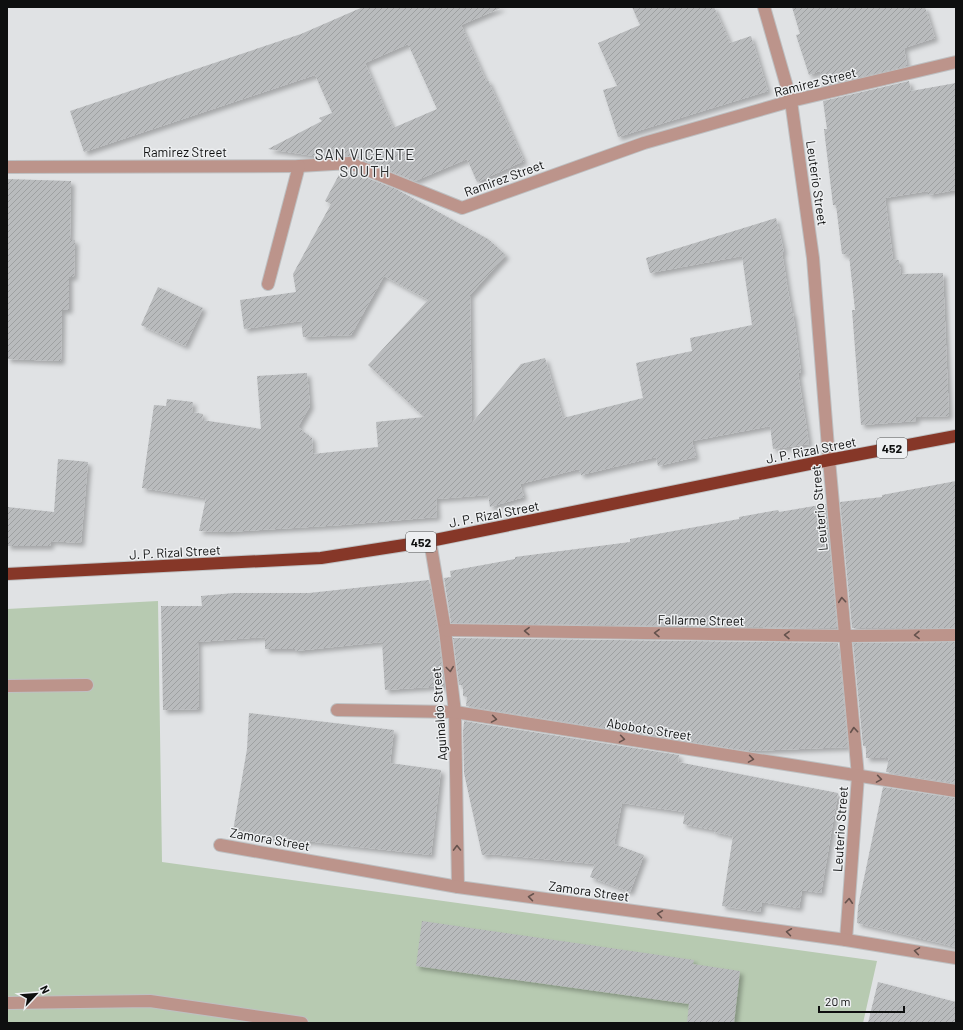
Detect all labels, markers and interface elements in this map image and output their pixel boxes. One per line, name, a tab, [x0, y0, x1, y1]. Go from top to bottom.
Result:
street label: Ramirez Street	[772, 64, 858, 100]
street label: Leuterio Street	[803, 139, 831, 227]
street label: Ramirez Street	[143, 144, 227, 160]
district label: SAN VICENTE SOUTH	[315, 145, 415, 180]
street label: Ramirez Street	[462, 156, 546, 200]
street label: J. P. Rizal Street	[764, 433, 858, 467]
road number: 452	[877, 438, 907, 458]
street label: Leuterio Street	[807, 464, 831, 552]
street label: J. P. Rizal Street	[447, 497, 541, 531]
road number: 452	[406, 532, 436, 552]
street label: J. P. Rizal Street	[129, 542, 221, 562]
one-way arrow	[837, 597, 846, 603]
street label: Fallarme Street	[658, 611, 744, 629]
one-way arrow	[524, 627, 530, 635]
one-way arrow	[654, 629, 660, 637]
one-way arrow	[784, 631, 790, 639]
one-way arrow	[914, 631, 920, 639]
one-way arrow	[445, 666, 454, 672]
street label: Aguinaldo Street	[428, 667, 450, 761]
one-way arrow	[491, 714, 497, 722]
street label: Aboboto Street	[605, 714, 693, 744]
one-way arrow	[849, 727, 858, 733]
one-way arrow	[619, 734, 625, 743]
one-way arrow	[748, 754, 754, 763]
one-way arrow	[876, 774, 882, 783]
street label: Leuterio Street	[829, 786, 851, 872]
street label: Zamora Street	[229, 824, 311, 854]
one-way arrow	[453, 845, 461, 851]
street label: Zamora Street	[548, 877, 630, 905]
one-way arrow	[528, 893, 534, 902]
one-way arrow	[844, 898, 853, 904]
one-way arrow	[657, 910, 663, 919]
one-way arrow	[786, 928, 792, 937]
one-way arrow	[914, 947, 921, 956]
north arrow	[16, 974, 56, 1014]
text: N	[38, 983, 53, 996]
scale bar	[819, 988, 904, 1014]
text: 20 m	[825, 994, 851, 1008]

